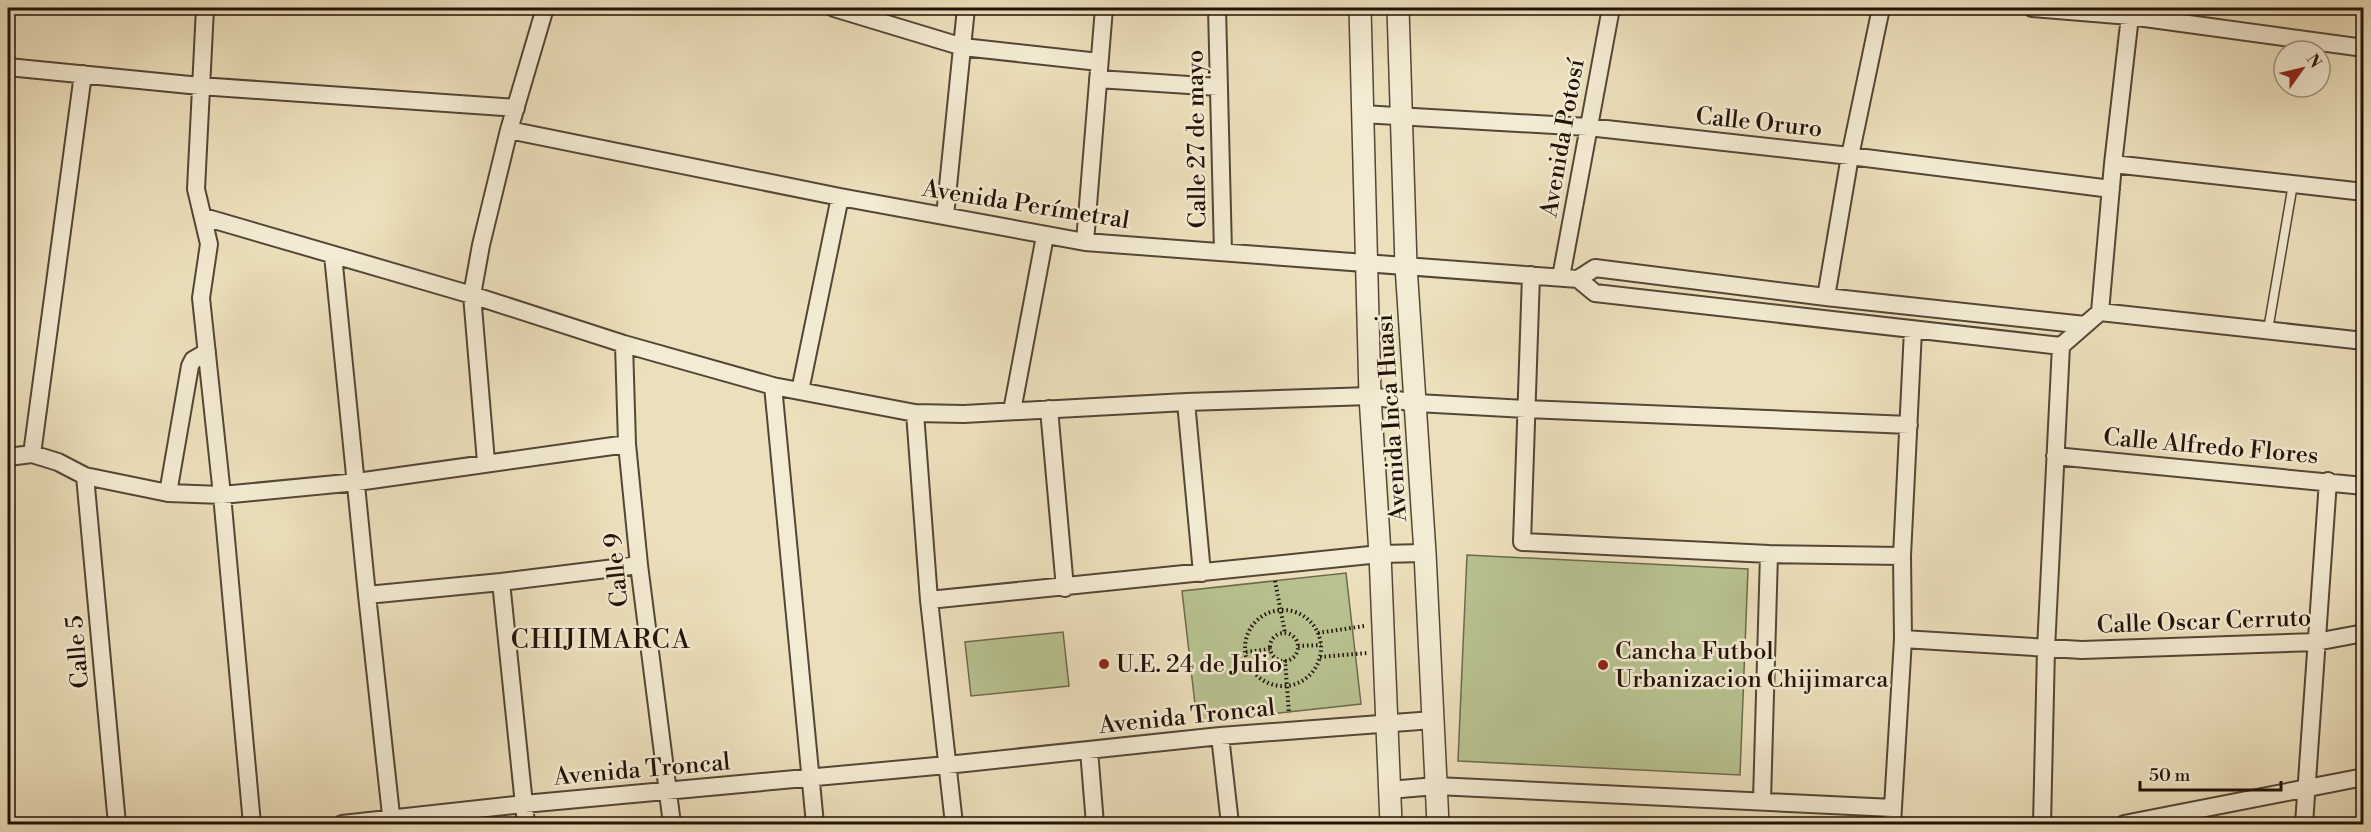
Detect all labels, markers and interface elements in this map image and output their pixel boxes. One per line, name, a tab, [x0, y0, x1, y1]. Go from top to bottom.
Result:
north arrow	[2272, 39, 2332, 99]
street label: Calle 27 de mayo	[1180, 49, 1214, 229]
text: N	[2302, 50, 2326, 72]
street label: Avenida Potosí	[1534, 56, 1592, 221]
street label: Calle Oruro	[1694, 101, 1824, 145]
street label: Avenida Perímetral	[919, 174, 1131, 236]
street label: Avenida Inca Huasi	[1370, 313, 1414, 524]
street label: Calle Alfredo Flores	[2102, 423, 2320, 471]
street label: Calle 9	[598, 531, 636, 608]
street label: Calle Oscar Cerruto	[2096, 603, 2312, 641]
street label: Calle 5	[60, 614, 96, 690]
district label: CHIJIMARCA	[511, 624, 691, 656]
place label: Cancha Futbol Urbanizacion Chijimarca	[1615, 637, 1889, 695]
place label: U.E. 24 de Julio	[1116, 650, 1282, 680]
marker: U.E. 24 de Julio	[1097, 657, 1111, 671]
marker: Cancha Futbol Urbanizacion Chijimarca	[1596, 658, 1610, 672]
street label: Avenida Troncal	[1096, 693, 1277, 741]
street label: Avenida Troncal	[552, 747, 732, 793]
scale bar	[2140, 754, 2281, 792]
text: 50 m	[2149, 764, 2191, 787]

